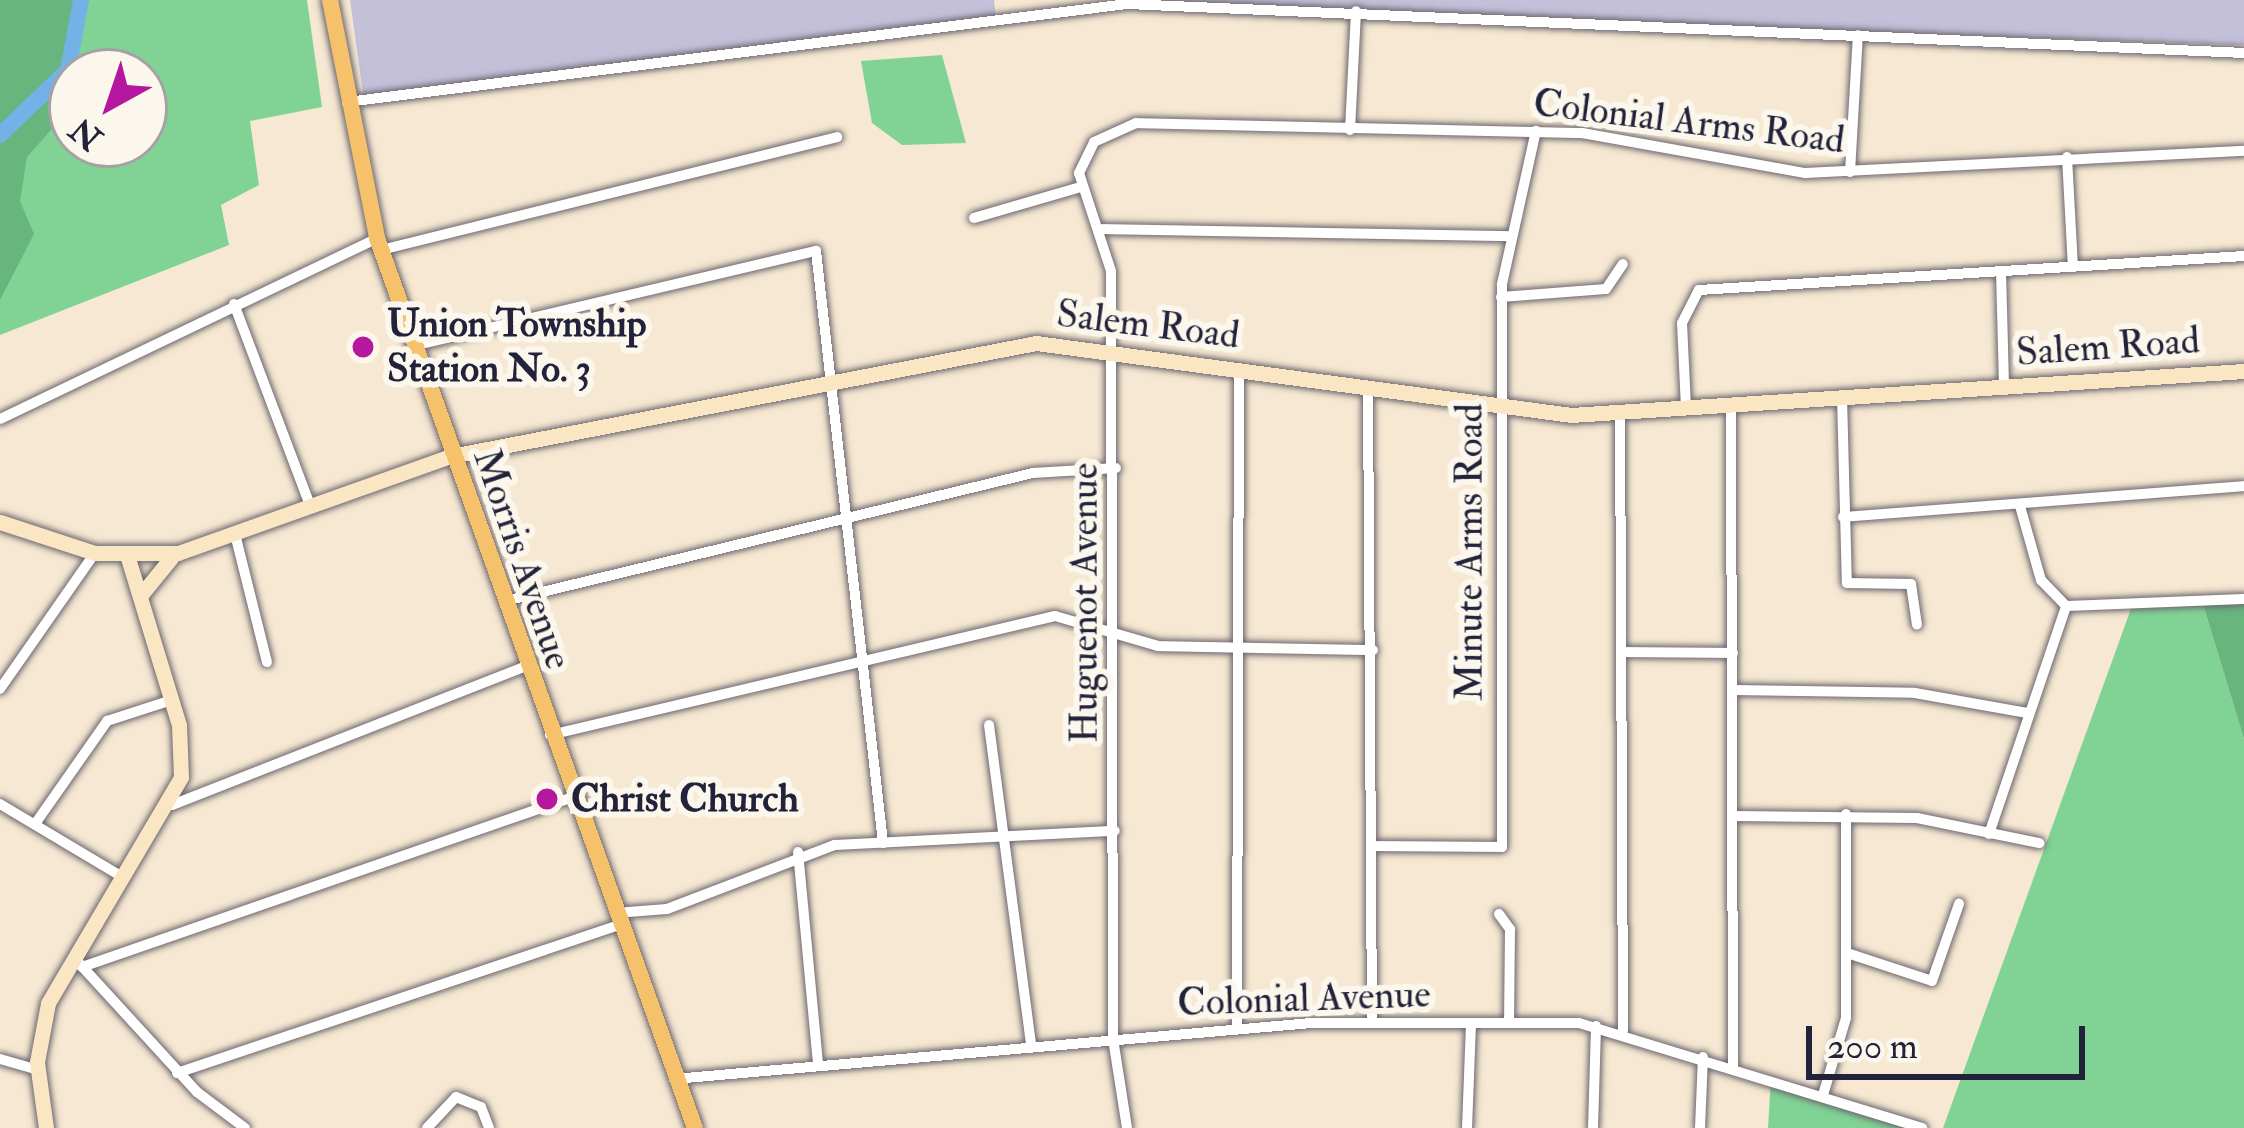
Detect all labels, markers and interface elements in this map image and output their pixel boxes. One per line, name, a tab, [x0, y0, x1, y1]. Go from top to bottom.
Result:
north arrow	[48, 48, 168, 168]
street label: Colonial Arms Road	[1531, 80, 1847, 164]
text: N	[62, 108, 111, 159]
street label: Salem Road	[1054, 291, 1242, 359]
place label: Union Township Station No. 3	[387, 302, 646, 393]
street label: Salem Road	[2015, 317, 2201, 377]
marker: Union Township Station No. 3	[350, 334, 376, 360]
street label: Minute Arms Road	[1447, 403, 1493, 701]
street label: Morris Avenue	[462, 443, 582, 675]
street label: Huguenot Avenue	[1062, 463, 1108, 743]
place label: Christ Church	[571, 776, 799, 822]
marker: Christ Church	[534, 786, 560, 812]
street label: Colonial Avenue	[1177, 971, 1431, 1027]
scale bar	[1812, 1002, 2091, 1076]
text: 200 m	[1827, 1024, 1918, 1069]

